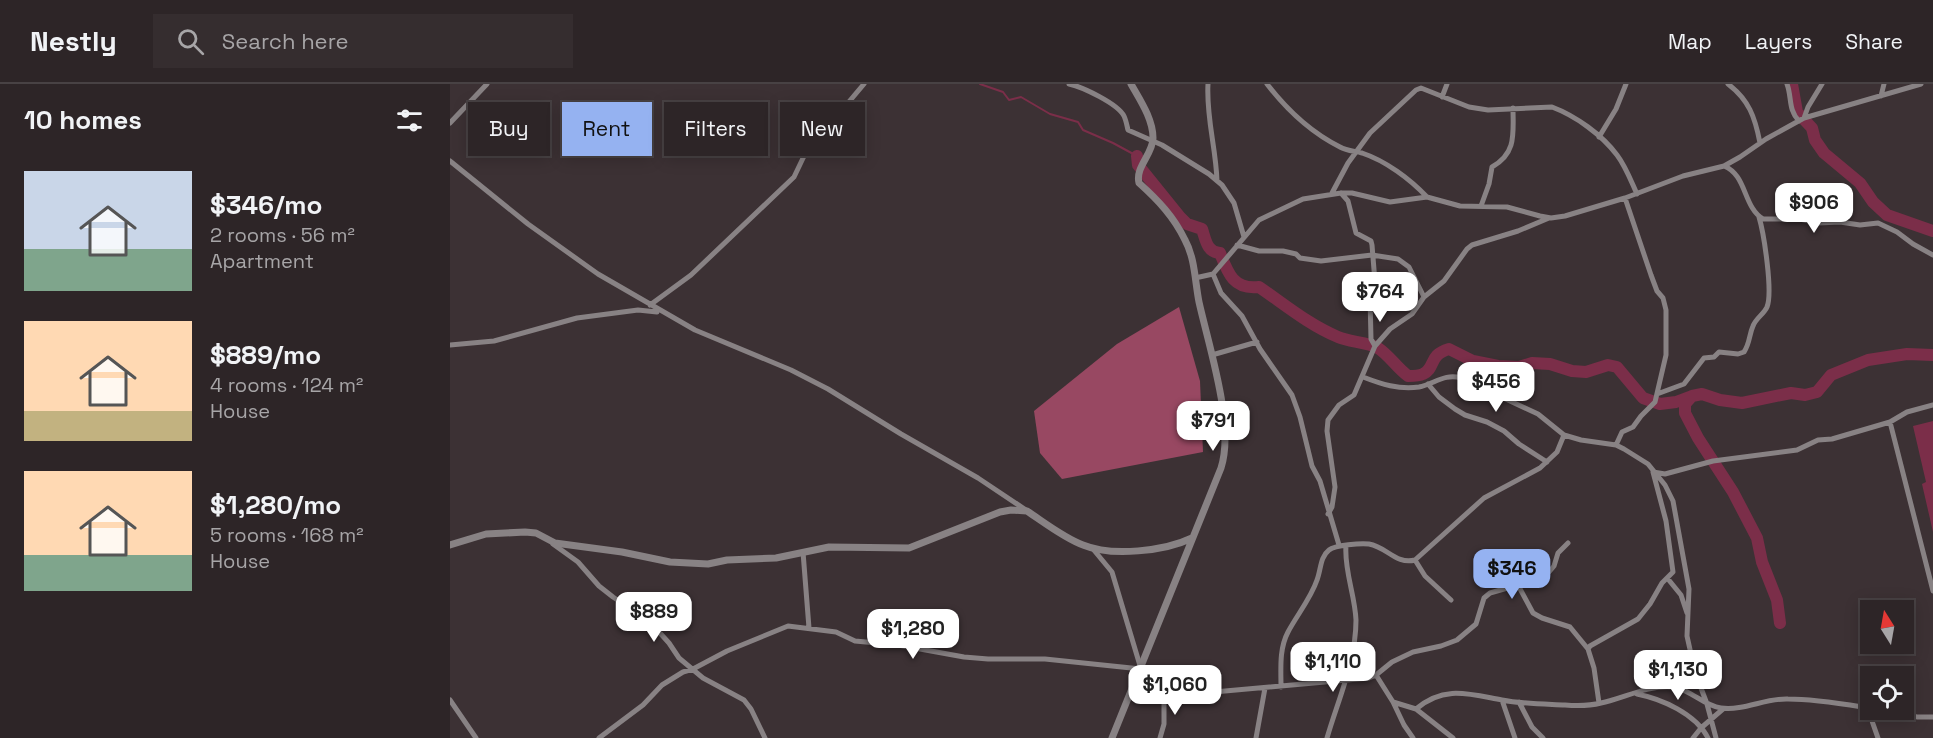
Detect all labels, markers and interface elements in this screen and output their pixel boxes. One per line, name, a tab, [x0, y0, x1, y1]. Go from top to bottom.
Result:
search box	[153, 14, 573, 68]
text: Nestly	[30, 23, 117, 59]
icon: search	[174, 25, 207, 58]
text: Search here	[222, 27, 349, 55]
text: Map	[1668, 28, 1712, 55]
text: Layers	[1745, 28, 1812, 55]
text: Share	[1845, 28, 1903, 55]
chip: Buy	[468, 102, 550, 156]
chip: Rent	[562, 102, 652, 156]
chip: Filters	[664, 102, 768, 156]
chip: New	[780, 102, 865, 156]
text: 10 homes	[24, 103, 142, 137]
icon: filters	[393, 104, 426, 137]
pin: $906	[1778, 183, 1850, 234]
text: $346/mo	[210, 188, 322, 222]
text: $906	[1789, 189, 1839, 215]
icon: home	[72, 195, 144, 267]
text: 2 rooms · 56 m²	[210, 222, 355, 248]
text: Apartment	[210, 248, 314, 274]
pin: $764	[1344, 272, 1416, 323]
text: $764	[1356, 278, 1404, 304]
text: $889/mo	[210, 338, 321, 372]
icon: home	[72, 345, 144, 417]
pin: $456	[1460, 362, 1532, 413]
text: $456	[1471, 368, 1521, 394]
text: 4 rooms · 124 m²	[210, 372, 363, 398]
text: House	[210, 398, 270, 424]
pin: $791	[1177, 401, 1249, 452]
text: $791	[1191, 407, 1235, 433]
text: $1,280/mo	[210, 488, 341, 522]
icon: home	[72, 495, 144, 567]
text: 5 rooms · 168 m²	[210, 522, 364, 548]
text: House	[210, 548, 270, 574]
pin: $346	[1476, 549, 1548, 600]
text: $346	[1487, 555, 1537, 581]
pin: $889	[618, 592, 690, 643]
text: $889	[630, 598, 678, 624]
north arrow	[1860, 600, 1914, 654]
map controls	[1860, 600, 1914, 720]
pin: $1,280	[864, 609, 962, 660]
text: $1,280	[881, 615, 945, 641]
pin: $1,110	[1284, 642, 1382, 693]
text: $1,110	[1304, 648, 1362, 674]
pin: $1,130	[1629, 650, 1727, 701]
text: $1,130	[1648, 656, 1708, 682]
pin: $1,060	[1126, 665, 1224, 716]
button: locate	[1860, 666, 1914, 720]
text: $1,060	[1142, 671, 1208, 697]

